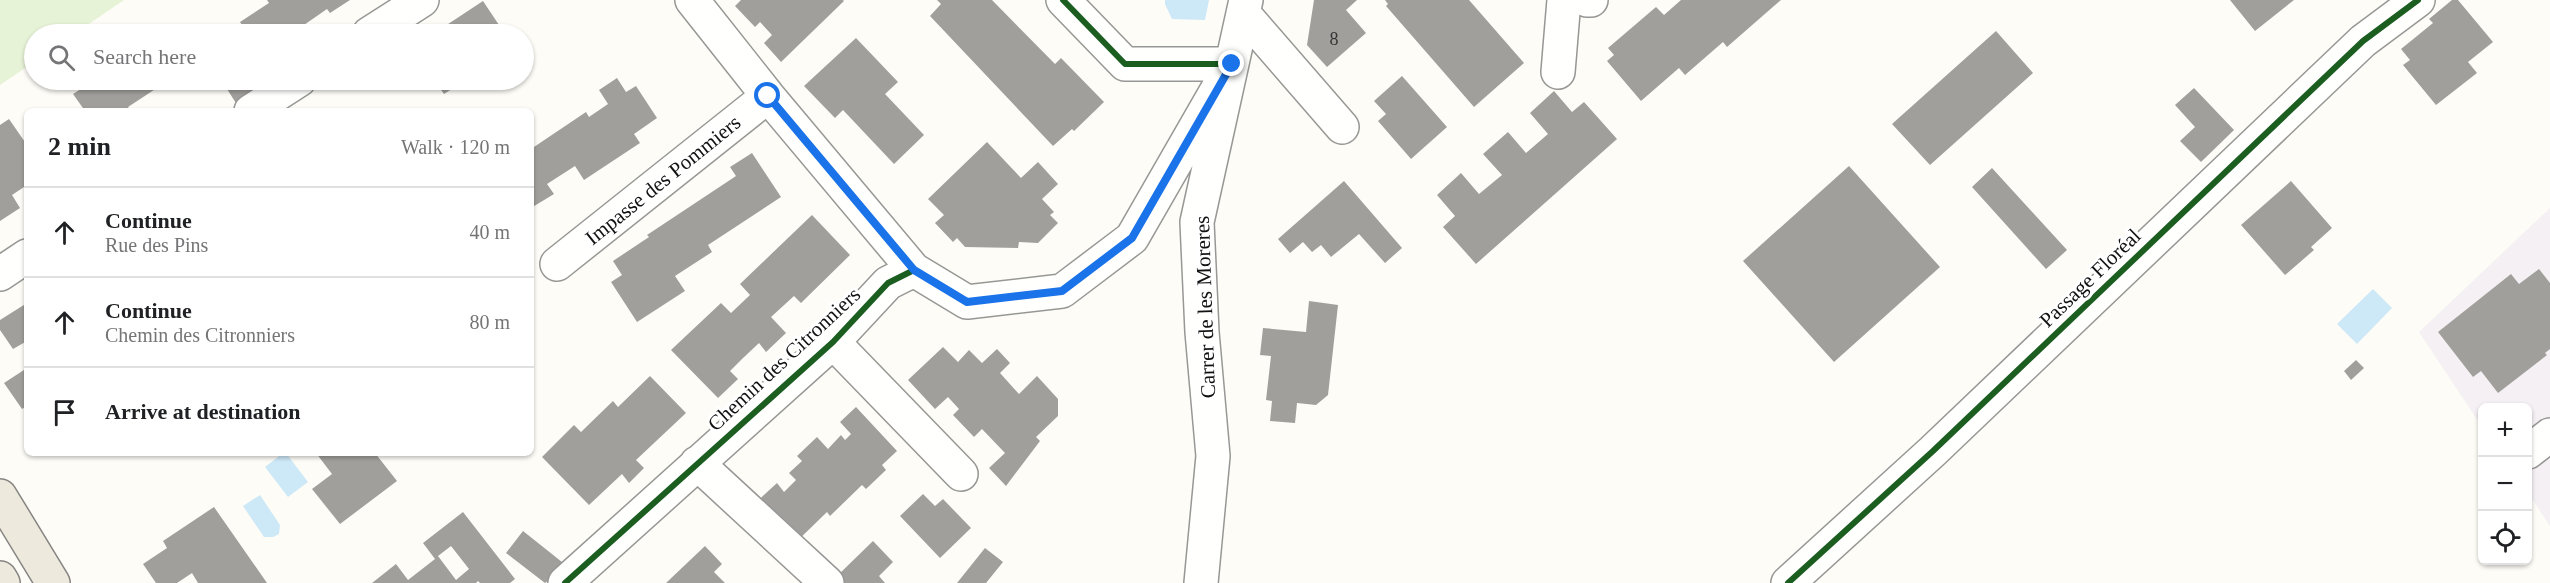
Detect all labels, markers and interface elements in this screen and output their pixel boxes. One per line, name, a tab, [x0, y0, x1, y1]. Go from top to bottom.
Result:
search box	[24, 24, 534, 90]
house number: 8	[1330, 29, 1339, 49]
icon: search	[45, 41, 78, 74]
text: Search here	[93, 44, 196, 69]
route end	[1218, 50, 1244, 76]
route start	[754, 82, 780, 108]
street label: Impasse des Pommiers	[581, 110, 745, 250]
text: 2 min	[48, 132, 111, 161]
text: Walk · 120 m	[401, 136, 510, 158]
text: Continue	[105, 208, 192, 233]
street label: Carrer de les Moreres	[1190, 215, 1220, 399]
icon: ahead	[48, 216, 81, 249]
text: 40 m	[469, 221, 510, 243]
street label: Passage Floréal	[2034, 224, 2146, 332]
text: Rue des Pins	[105, 234, 208, 256]
street label: Chemin des Citronniers	[703, 282, 865, 436]
text: Continue	[105, 298, 192, 323]
icon: ahead	[48, 306, 81, 339]
text: 80 m	[469, 311, 510, 333]
text: Chemin des Citronniers	[105, 324, 295, 346]
icon: arrive	[48, 396, 81, 429]
text: Arrive at destination	[105, 399, 301, 424]
map controls	[2478, 403, 2532, 565]
button: +	[2478, 403, 2532, 457]
button: −	[2478, 457, 2532, 511]
button: locate	[2478, 511, 2532, 565]

